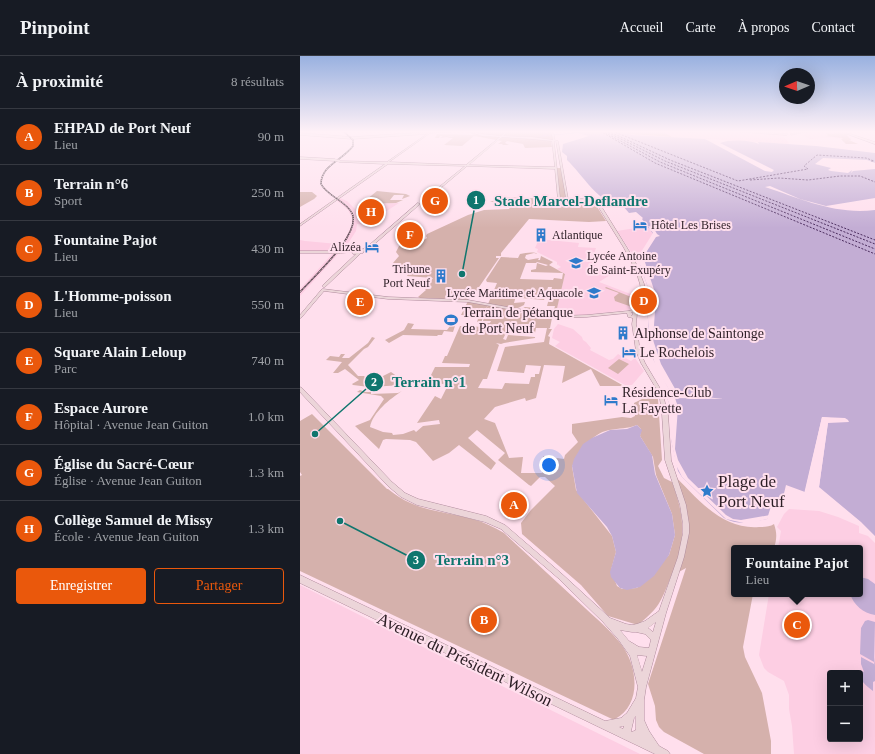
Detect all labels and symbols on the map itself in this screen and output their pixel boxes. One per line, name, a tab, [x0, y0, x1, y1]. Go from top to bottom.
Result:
north arrow	[779, 68, 815, 104]
pin: G	[422, 186, 448, 216]
callout: Stade Marcel-Deflandre	[466, 187, 656, 214]
text: 1	[473, 193, 479, 207]
text: Stade Marcel-Deflandre	[494, 193, 648, 209]
pin: H	[358, 197, 384, 227]
hotel icon: Hôtel Les Brises	[632, 217, 648, 233]
place label: Hôtel Les Brises	[651, 218, 731, 232]
pin: F	[397, 220, 423, 250]
building icon: Atlantique	[533, 227, 549, 243]
place label: Atlantique	[552, 228, 603, 242]
hotel icon: Alizéa	[364, 239, 380, 255]
place label: Alizéa	[330, 240, 362, 254]
place label: Lycée Antoine de Saint-Exupéry	[587, 249, 671, 277]
school or university icon: Lycée Antoine de Saint-Exupéry	[568, 255, 584, 271]
place label: Tribune Port Neuf	[383, 262, 430, 290]
building icon: Tribune Port Neuf	[433, 268, 449, 284]
school or university icon: Lycée Maritime et Aquacole	[586, 285, 602, 301]
place label: Lycée Maritime et Aquacole	[447, 286, 583, 300]
pin: D	[631, 286, 657, 316]
pin: E	[347, 287, 373, 317]
place label: Terrain de pétanque de Port Neuf	[462, 305, 573, 336]
sports icon: Terrain de pétanque de Port Neuf	[443, 312, 459, 328]
building icon: Alphonse de Saintonge	[615, 325, 631, 341]
place label: Alphonse de Saintonge	[634, 326, 764, 341]
hotel icon: Le Rochelois	[621, 344, 637, 360]
place label: Le Rochelois	[640, 345, 714, 360]
callout: Terrain n°1	[364, 368, 474, 395]
text: Terrain n°1	[392, 374, 466, 390]
text: 2	[371, 375, 377, 389]
place label: Résidence-Club La Fayette	[622, 385, 711, 416]
hotel icon: Résidence-Club La Fayette	[603, 392, 619, 408]
your location	[539, 455, 559, 475]
place label: Plage de Port Neuf	[718, 472, 785, 511]
place icon: Plage de Port Neuf	[699, 483, 715, 499]
pin: A	[501, 490, 527, 520]
callout: Terrain n°3	[406, 546, 517, 573]
text: Terrain n°3	[435, 552, 509, 568]
text: 3	[413, 553, 419, 567]
pin: B	[471, 605, 497, 635]
street label: Avenue du Président Wilson	[374, 609, 556, 710]
pin: C	[784, 610, 810, 640]

